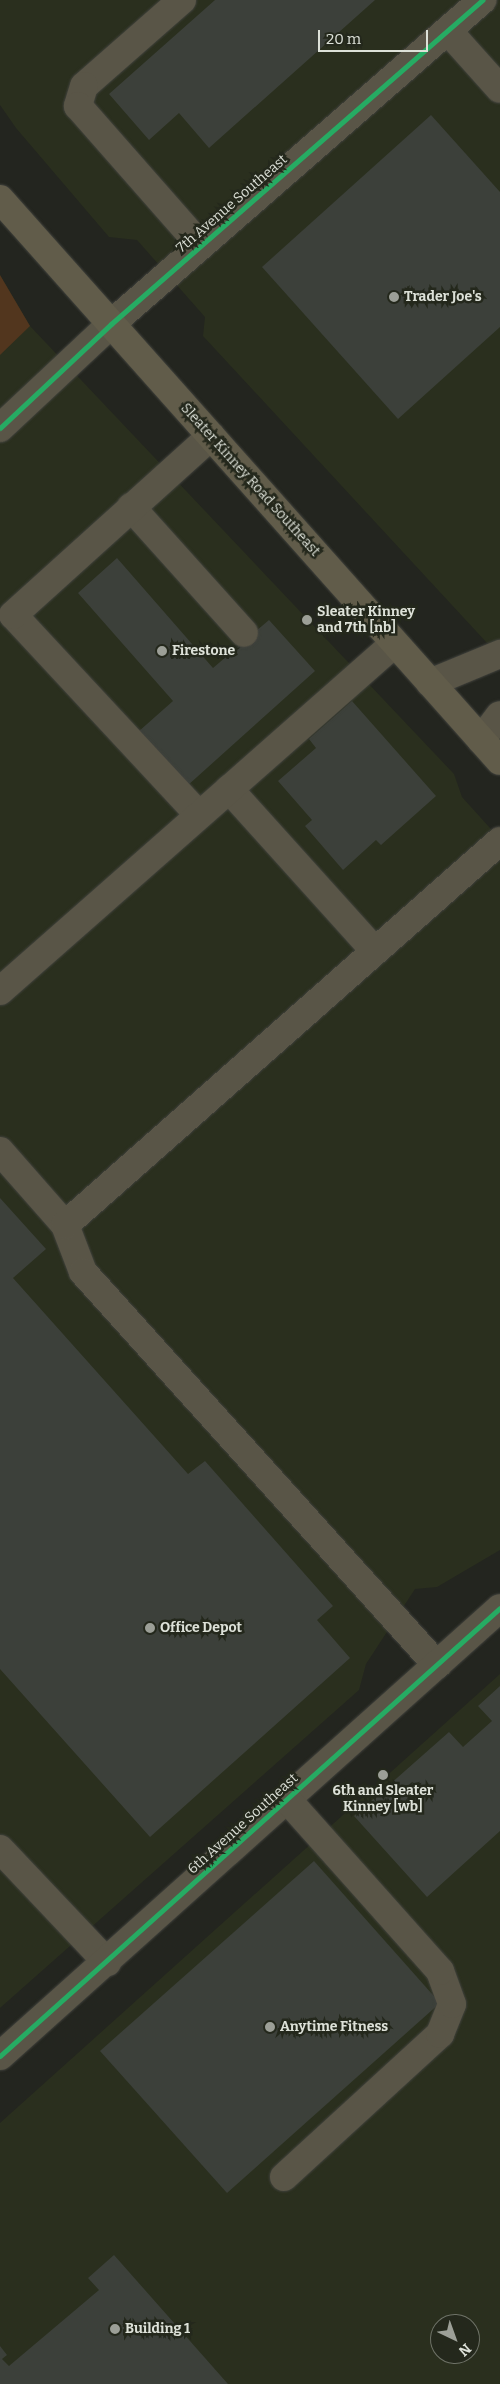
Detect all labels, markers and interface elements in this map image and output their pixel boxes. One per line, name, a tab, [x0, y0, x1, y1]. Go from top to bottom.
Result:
scale bar	[320, 20, 430, 52]
text: 20 m	[326, 30, 361, 48]
street label: 7th Avenue Southeast	[173, 151, 291, 257]
place label: Trader Joe's	[404, 289, 482, 305]
marker: Trader Joe's	[388, 291, 400, 303]
street label: Sleater Kinney Road Southeast	[177, 400, 323, 560]
place label: Sleater Kinney and 7th [nb]	[317, 604, 415, 636]
marker: Sleater Kinney and 7th [nb]	[301, 614, 313, 626]
place label: Firestone	[172, 643, 235, 659]
marker: Firestone	[156, 645, 168, 657]
place label: Office Depot	[160, 1620, 242, 1636]
marker: Office Depot	[144, 1622, 156, 1634]
marker: 6th and Sleater Kinney [wb]	[377, 1769, 389, 1781]
street label: 6th Avenue Southeast	[184, 1770, 302, 1878]
place label: 6th and Sleater Kinney [wb]	[333, 1783, 433, 1815]
place label: Anytime Fitness	[280, 2019, 388, 2035]
marker: Anytime Fitness	[264, 2021, 276, 2033]
north arrow	[430, 2314, 480, 2364]
place label: Building 1	[125, 2321, 190, 2337]
marker: Building 1	[109, 2323, 121, 2335]
text: N	[455, 2340, 474, 2360]

